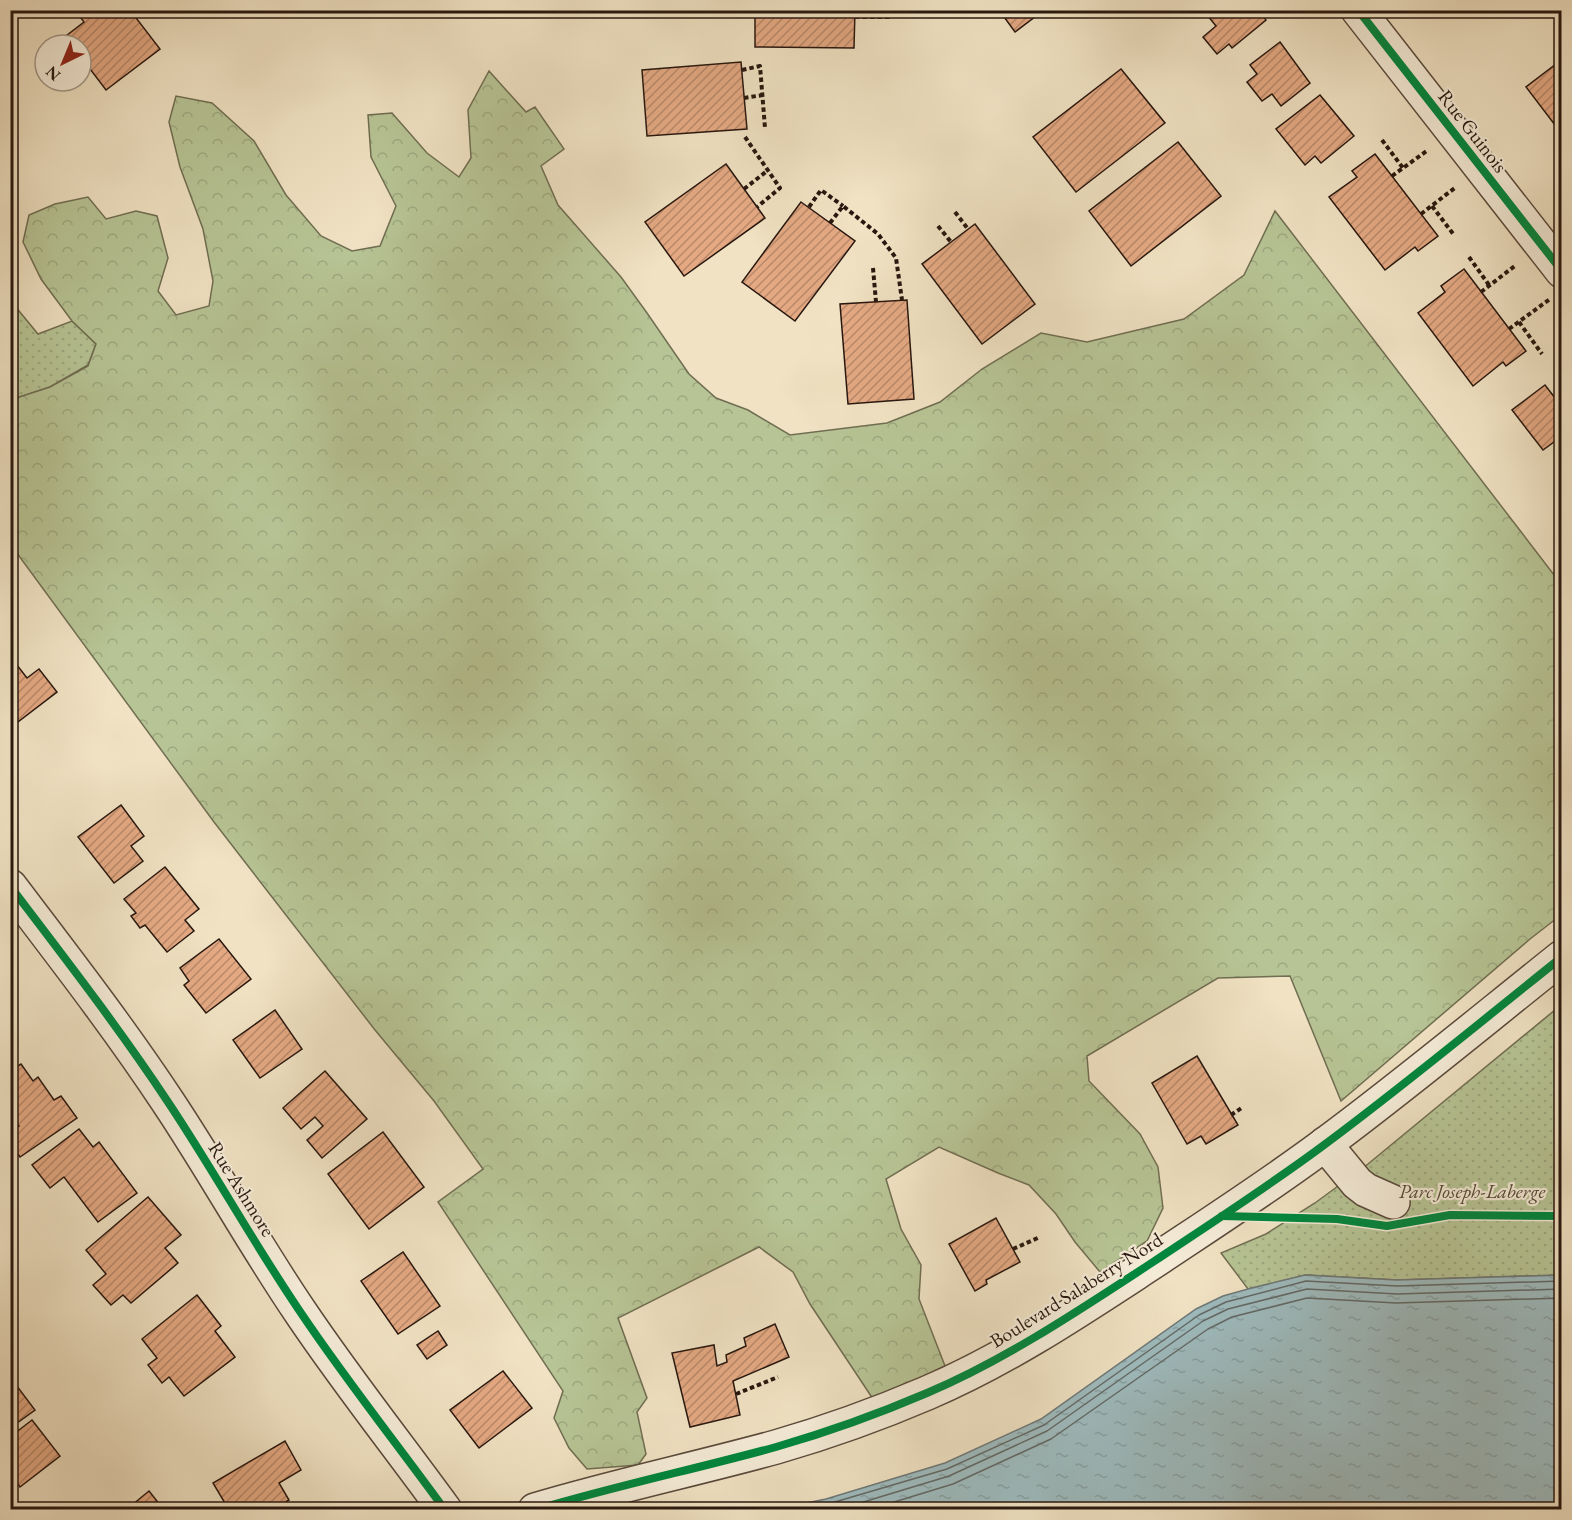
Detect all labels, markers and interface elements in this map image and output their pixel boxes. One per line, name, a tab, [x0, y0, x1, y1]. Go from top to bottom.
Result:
north arrow	[33, 33, 93, 93]
text: N	[41, 61, 65, 86]
street label: Rue Guinois	[1432, 84, 1514, 178]
street label: Rue Ashmore	[203, 1137, 282, 1241]
park label: Parc Joseph-Laberge	[1399, 1178, 1545, 1204]
street label: Boulevard Salaberry Nord	[985, 1226, 1168, 1354]

